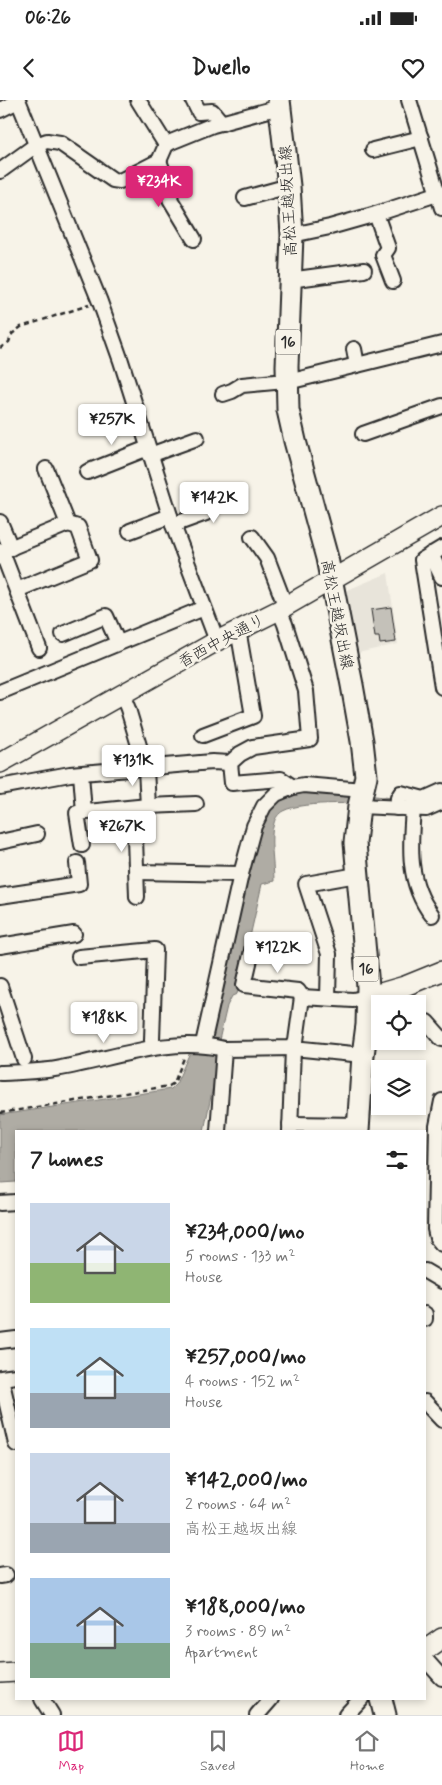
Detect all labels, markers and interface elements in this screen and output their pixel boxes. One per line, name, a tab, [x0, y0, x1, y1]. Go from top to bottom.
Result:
text: 06:26	[25, 5, 71, 30]
icon: back	[15, 54, 43, 82]
text: Dwello	[191, 54, 251, 82]
icon: heart	[399, 54, 427, 82]
street label: 高松王越坂出線	[275, 144, 302, 257]
pin: ¥234K	[124, 166, 194, 208]
text: ¥234K	[137, 171, 181, 192]
road number: 16	[276, 330, 300, 354]
pin: ¥257K	[77, 404, 147, 446]
text: ¥257K	[89, 409, 135, 430]
pin: ¥142K	[179, 482, 249, 524]
text: ¥142K	[191, 487, 237, 508]
street label: 高松王越坂出線	[316, 557, 358, 671]
street label: 香西中央通り	[174, 610, 269, 673]
pin: ¥131K	[98, 744, 168, 787]
text: ¥131K	[113, 750, 153, 771]
pin: ¥267K	[87, 810, 157, 853]
text: ¥267K	[99, 816, 145, 837]
pin: ¥122K	[243, 932, 313, 974]
text: ¥122K	[255, 937, 301, 958]
road number: 16	[354, 956, 378, 982]
map controls	[371, 995, 426, 1115]
button: locate	[371, 995, 426, 1050]
pin: ¥188K	[69, 1002, 139, 1044]
text: ¥188K	[81, 1007, 127, 1028]
button: layers	[371, 1060, 426, 1115]
text: 7 homes	[30, 1146, 103, 1174]
icon: filters	[383, 1146, 411, 1174]
text: ¥234,000/mo	[185, 1218, 304, 1246]
icon: home	[70, 1223, 130, 1283]
text: 5 rooms · 133 m²	[185, 1246, 295, 1267]
text: House	[185, 1267, 223, 1288]
text: ¥257,000/mo	[185, 1343, 306, 1371]
icon: home	[70, 1348, 130, 1408]
text: 4 rooms · 152 m²	[185, 1371, 300, 1392]
text: House	[185, 1392, 223, 1413]
text: ¥142,000/mo	[185, 1466, 308, 1494]
icon: home	[70, 1473, 130, 1533]
text: 2 rooms · 64 m²	[185, 1494, 291, 1515]
text: 高松王越坂出線	[185, 1519, 297, 1540]
text: ¥188,000/mo	[185, 1593, 305, 1621]
icon: home	[70, 1598, 130, 1658]
text: 3 rooms · 89 m²	[185, 1621, 291, 1642]
text: Apartment	[185, 1642, 258, 1663]
tab: Map	[57, 1727, 85, 1775]
tab: Saved	[200, 1727, 235, 1775]
tab: Home	[350, 1727, 385, 1775]

